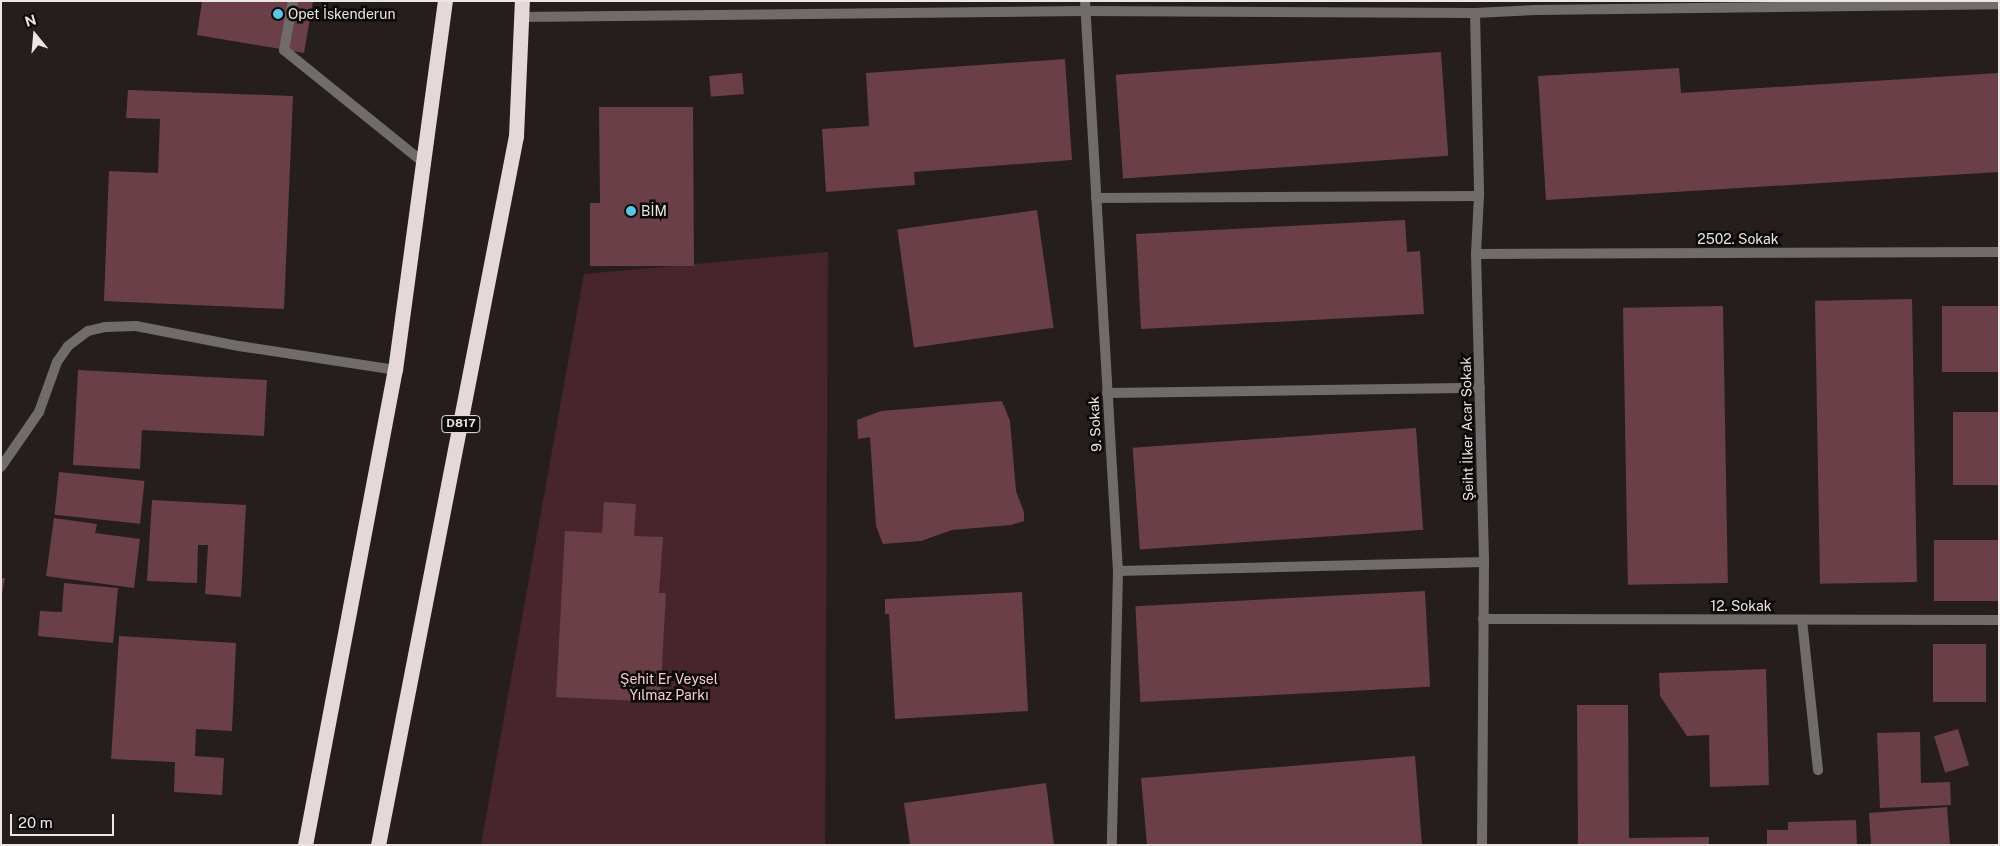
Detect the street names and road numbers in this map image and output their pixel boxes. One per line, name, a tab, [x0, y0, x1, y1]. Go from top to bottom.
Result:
street label: 2502. Sokak	[1697, 231, 1779, 247]
street label: Şeiht İlker Acar Sokak	[1457, 357, 1477, 501]
street label: 9. Sokak	[1085, 396, 1105, 452]
road number: D817	[441, 414, 481, 434]
street label: 12. Sokak	[1710, 598, 1772, 614]

